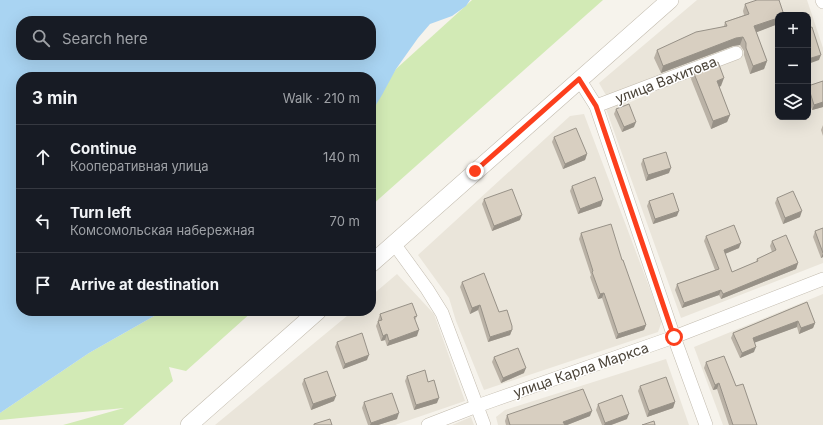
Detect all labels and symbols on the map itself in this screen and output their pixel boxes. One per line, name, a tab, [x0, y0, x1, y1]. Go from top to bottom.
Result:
street label: улица Вахитова	[613, 52, 719, 107]
route end	[466, 162, 484, 180]
route start	[665, 328, 683, 346]
street label: улица Карла Маркса	[511, 338, 651, 401]

